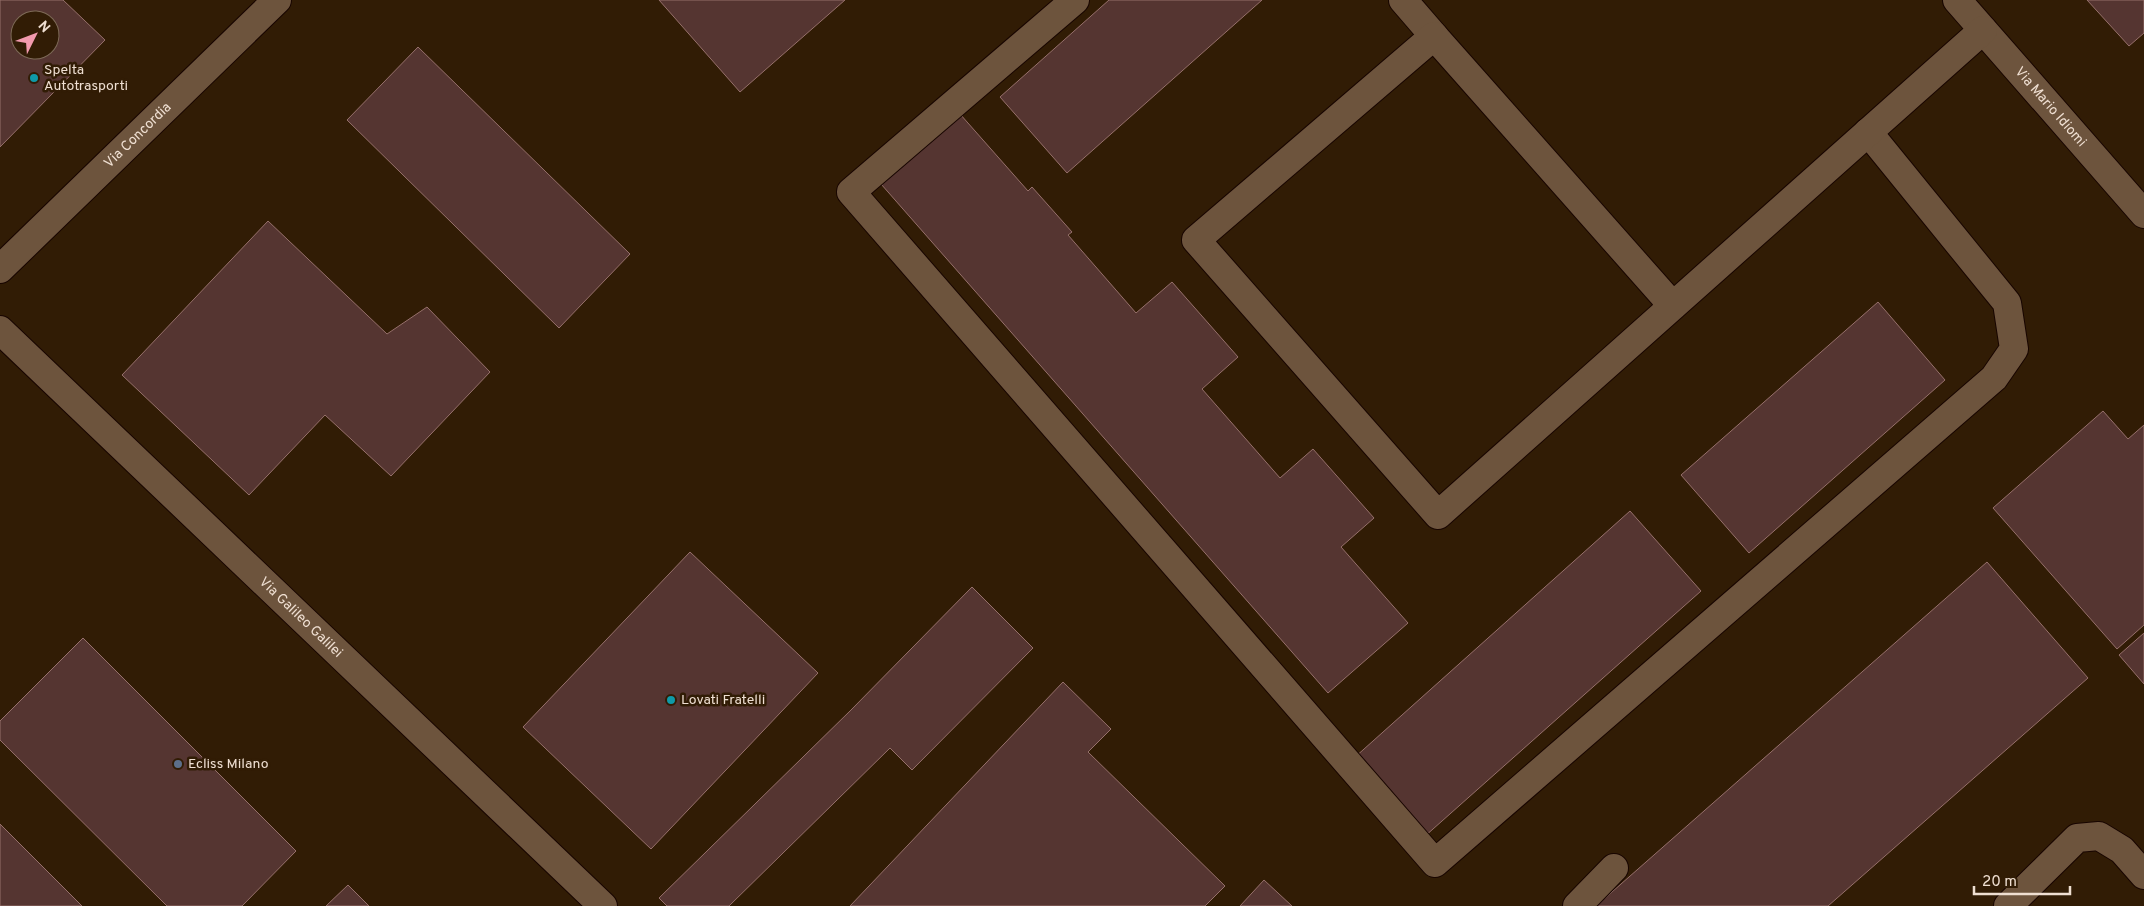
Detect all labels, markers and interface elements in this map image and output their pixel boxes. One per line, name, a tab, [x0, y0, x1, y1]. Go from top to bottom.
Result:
north arrow	[10, 10, 60, 60]
text: N	[34, 18, 53, 37]
place label: Spelta Autotrasporti	[44, 62, 128, 95]
street label: Via Mario Idiomi	[2011, 64, 2090, 150]
marker: Spelta Autotrasporti	[28, 72, 40, 84]
street label: Via Concordia	[101, 99, 175, 172]
street label: Via Galileo Galilei	[255, 573, 346, 661]
place label: Lovati Fratelli	[681, 692, 765, 709]
marker: Lovati Fratelli	[665, 694, 677, 706]
place label: Ecliss Milano	[188, 756, 269, 773]
marker: Ecliss Milano	[172, 758, 184, 770]
scale bar	[1974, 864, 2070, 896]
text: 20 m	[1982, 873, 2017, 892]

